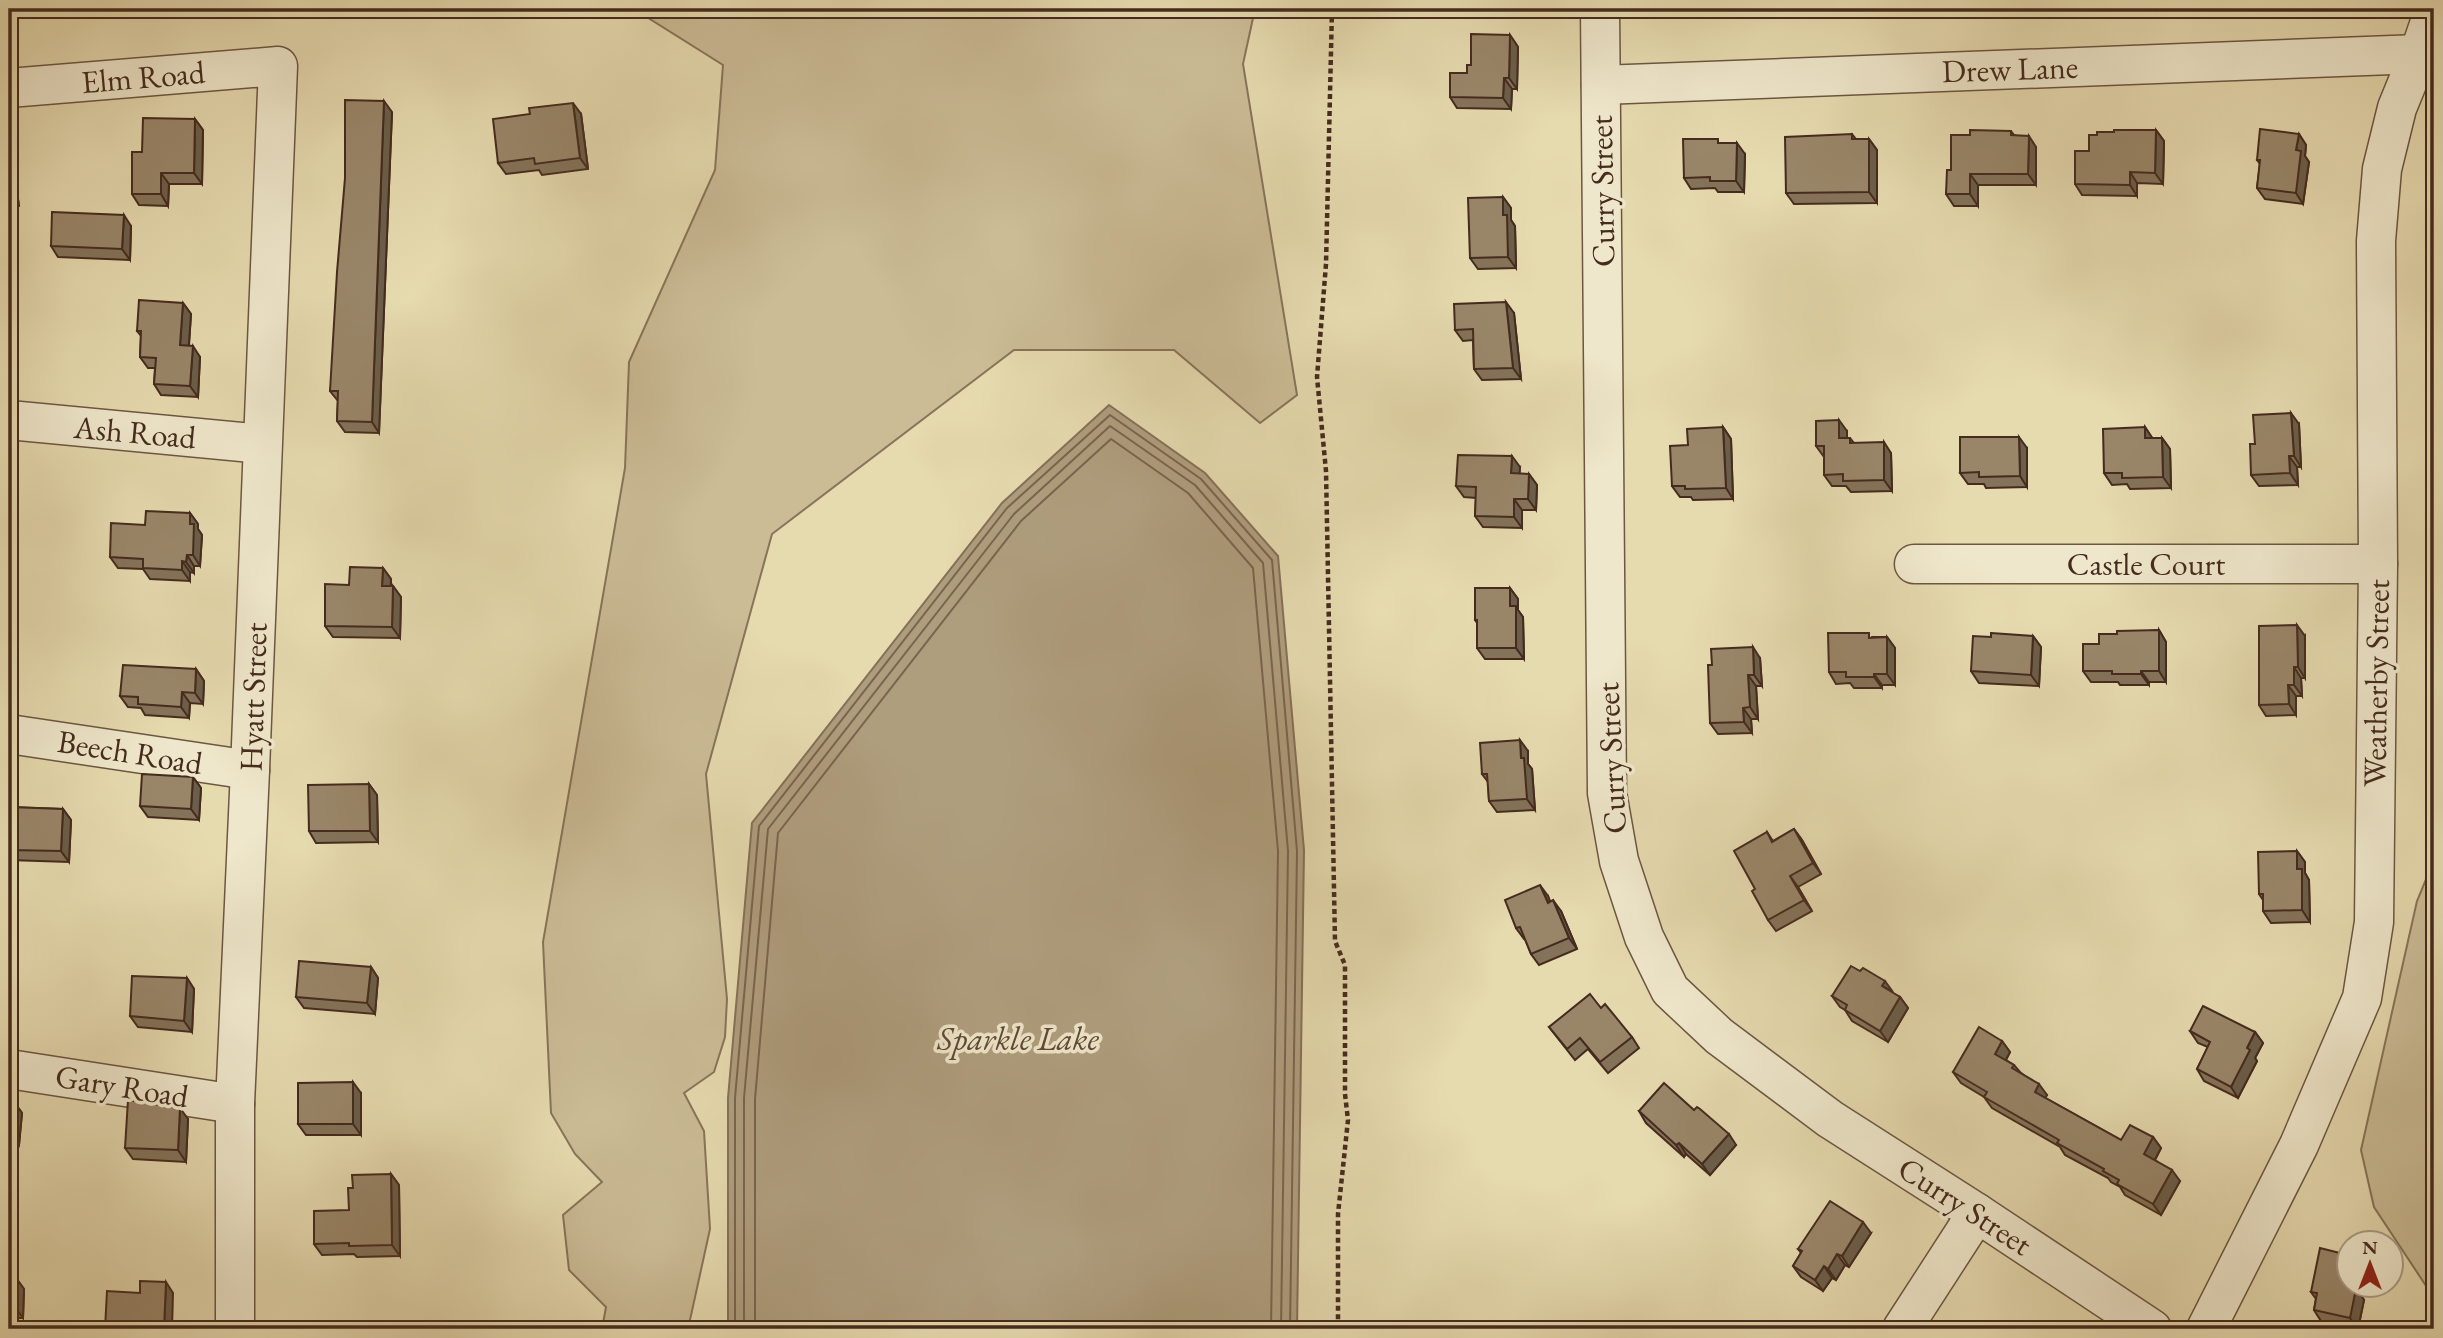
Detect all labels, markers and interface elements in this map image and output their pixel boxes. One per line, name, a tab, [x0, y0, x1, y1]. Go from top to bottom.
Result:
street label: Drew Lane	[1941, 46, 2079, 92]
street label: Elm Road	[79, 51, 207, 103]
street label: Curry Street	[1580, 115, 1624, 267]
street label: Ash Road	[71, 406, 199, 458]
street label: Castle Court	[2067, 543, 2225, 585]
street label: Weatherby Street	[2353, 579, 2399, 787]
street label: Hyatt Street	[229, 622, 277, 772]
street label: Curry Street	[1586, 681, 1636, 835]
street label: Beech Road	[55, 720, 206, 784]
water label: Sparkle Lake	[936, 1017, 1099, 1060]
street label: Gary Road	[52, 1055, 192, 1117]
street label: Curry Street	[1890, 1147, 2040, 1265]
north arrow	[2334, 1230, 2404, 1300]
text: N	[2362, 1235, 2378, 1260]

